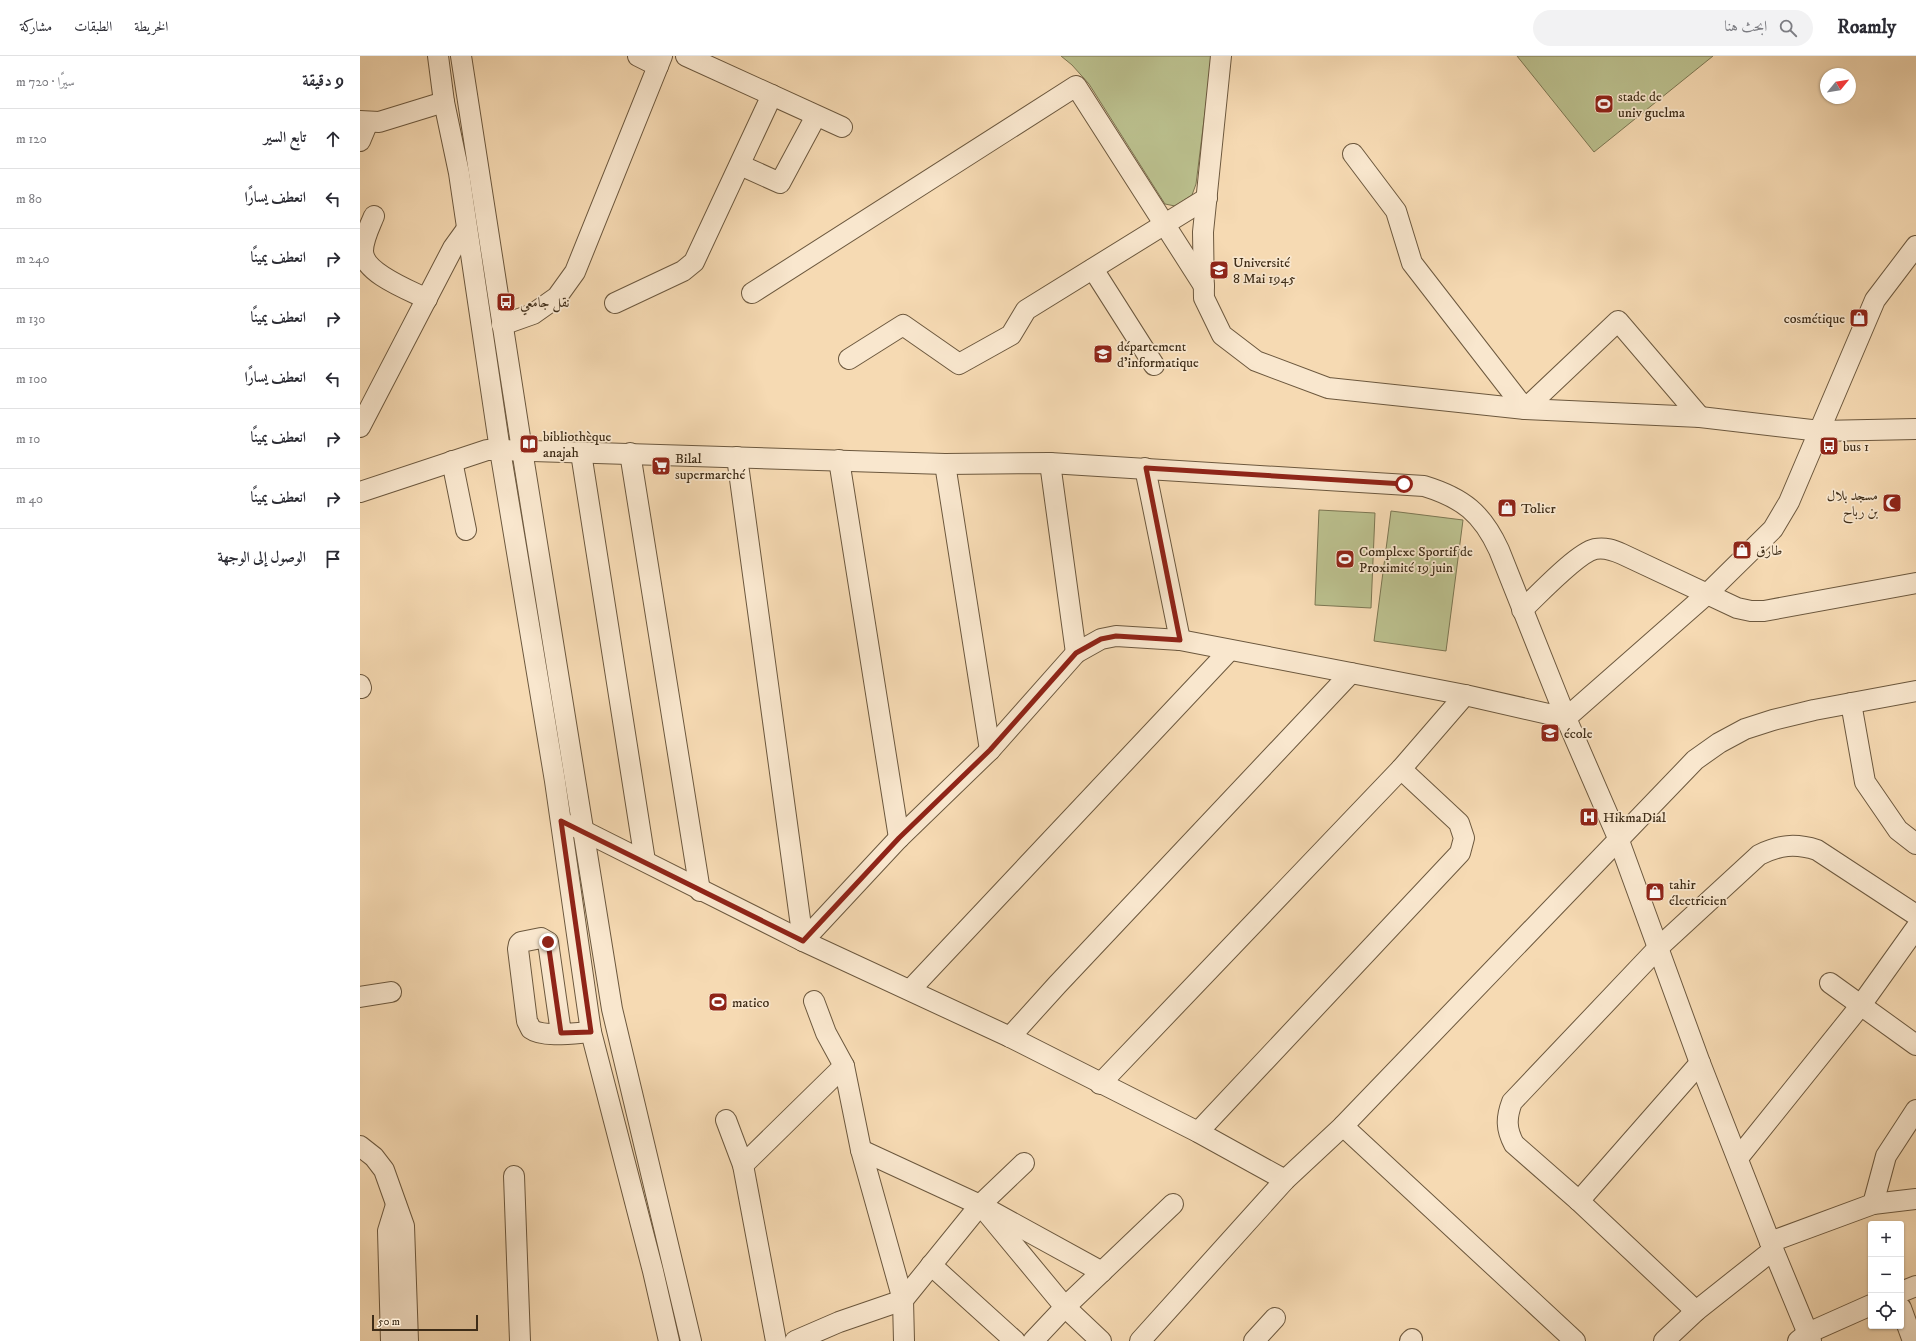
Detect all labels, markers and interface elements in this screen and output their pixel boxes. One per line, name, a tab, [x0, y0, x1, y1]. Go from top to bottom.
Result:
search box	[1533, 10, 1813, 46]
text: Roamly	[1837, 16, 1896, 39]
text: ابحث هنا	[1724, 17, 1767, 36]
icon: search	[1777, 17, 1799, 39]
text: مشاركة	[20, 18, 52, 36]
text: الطبقات	[74, 18, 112, 36]
text: الخريطة	[134, 18, 168, 36]
north arrow	[1820, 68, 1856, 104]
text: 9 دقيقة	[302, 70, 344, 92]
text: سيرًا · 720 m	[16, 74, 75, 90]
place label: stade de univ guelma	[1618, 88, 1685, 122]
sports icon: stade de univ guelma	[1593, 93, 1615, 115]
text: تابع السير	[264, 128, 306, 147]
icon: ahead	[322, 128, 344, 150]
text: 120 m	[16, 131, 47, 147]
text: انعطف يسارًا	[245, 188, 306, 207]
icon: left	[322, 188, 344, 210]
text: 80 m	[16, 191, 42, 207]
text: انعطف يمينًا	[251, 248, 306, 267]
icon: right	[322, 248, 344, 270]
text: 240 m	[16, 251, 49, 267]
place label: Université 8 Mai 1945	[1233, 254, 1295, 288]
school or university icon: Université 8 Mai 1945	[1208, 259, 1230, 281]
bus stop icon: نقل جامعي	[495, 291, 517, 313]
place label: نقل جامعي	[520, 294, 570, 316]
shop icon: cosmétique	[1848, 307, 1870, 329]
text: انعطف يمينًا	[251, 308, 306, 327]
icon: right	[322, 308, 344, 330]
place label: cosmétique	[1784, 310, 1845, 328]
text: 130 m	[16, 311, 45, 327]
place label: département d'informatique	[1117, 338, 1199, 372]
school or university icon: département d'informatique	[1092, 343, 1114, 365]
text: انعطف يسارًا	[245, 368, 306, 387]
icon: left	[322, 368, 344, 390]
text: 100 m	[16, 371, 47, 387]
text: انعطف يمينًا	[251, 428, 306, 447]
icon: right	[322, 428, 344, 450]
place label: bibliothèque anajah	[543, 428, 612, 462]
text: 10 m	[16, 431, 40, 447]
library icon: bibliothèque anajah	[518, 433, 540, 455]
bus stop icon: bus 1	[1818, 435, 1840, 457]
place label: bus 1	[1843, 438, 1869, 456]
place label: Bilal supermarché	[675, 450, 745, 484]
supermarket icon: Bilal supermarché	[650, 455, 672, 477]
route start	[1395, 475, 1413, 493]
place label: مسجد بلال بن رباح	[1827, 487, 1878, 524]
text: انعطف يمينًا	[251, 488, 306, 507]
icon: right	[322, 488, 344, 510]
text: 40 m	[16, 491, 43, 507]
mosque icon: مسجد بلال بن رباح	[1881, 492, 1903, 514]
shop icon: Tolier	[1496, 497, 1518, 519]
place label: Tolier	[1521, 500, 1556, 518]
shop icon: طارق	[1731, 539, 1753, 561]
place label: طارق	[1756, 542, 1782, 560]
place label: Complexe Sportif de Proximité 19 juin	[1359, 543, 1473, 577]
text: الوصول إلى الوجهة	[217, 548, 306, 567]
icon: arrive	[322, 548, 344, 570]
sports icon: Complexe Sportif de Proximité 19 juin	[1334, 548, 1356, 570]
school or university icon: école	[1539, 722, 1561, 744]
place label: école	[1564, 725, 1593, 743]
hospital icon: HikmaDial	[1578, 806, 1600, 828]
place label: HikmaDial	[1603, 809, 1667, 827]
place label: tahir électricien	[1669, 876, 1728, 910]
shop icon: tahir électricien	[1644, 881, 1666, 903]
route end	[539, 933, 557, 951]
sports icon: matico	[707, 991, 729, 1013]
place label: matico	[732, 994, 770, 1012]
map controls	[1868, 1221, 1904, 1329]
button: +	[1868, 1221, 1904, 1257]
button: −	[1868, 1257, 1904, 1293]
button: locate	[1868, 1293, 1904, 1329]
scale bar	[372, 1313, 478, 1332]
text: 50 m	[378, 1315, 400, 1329]

